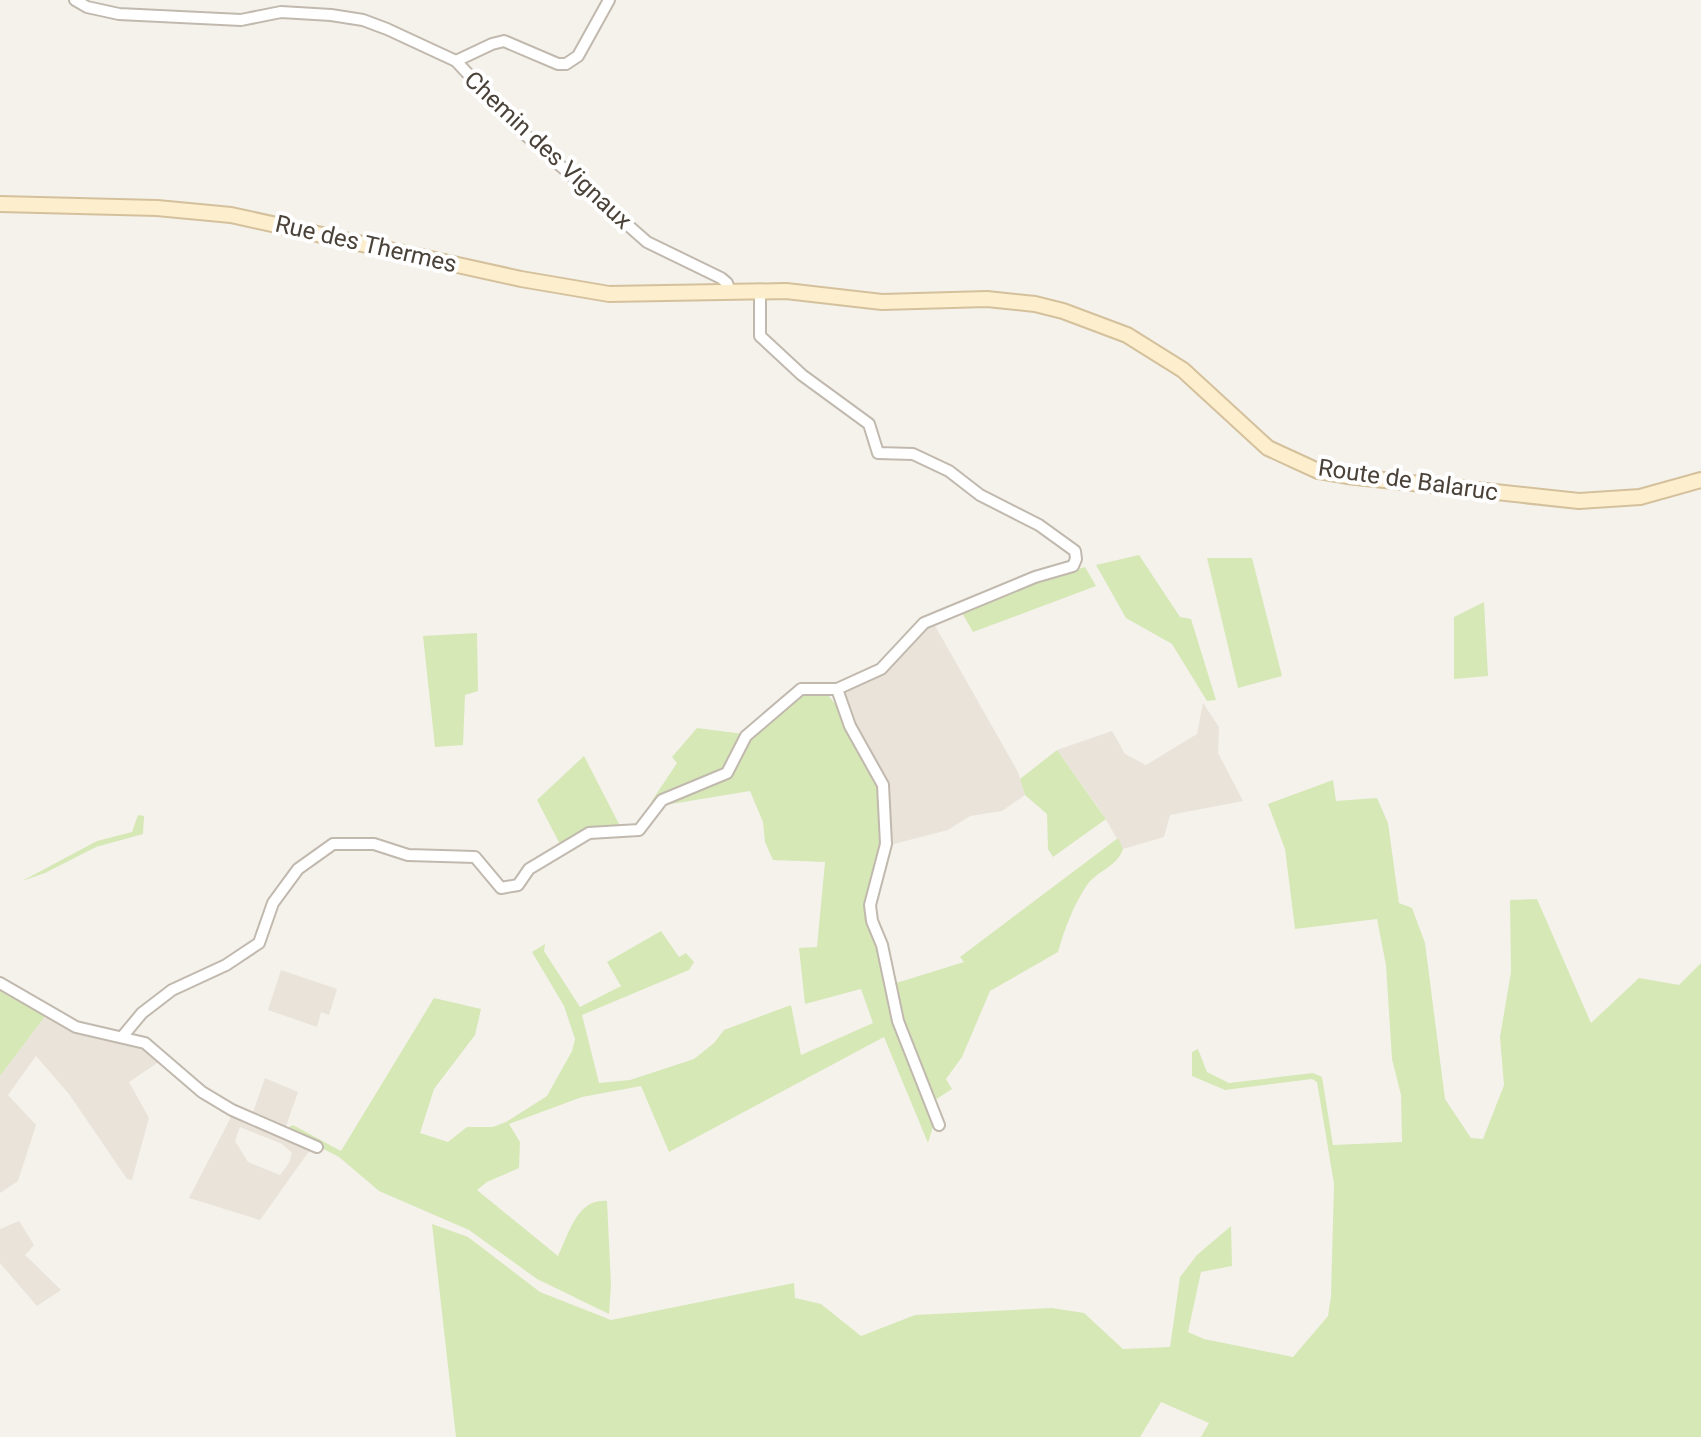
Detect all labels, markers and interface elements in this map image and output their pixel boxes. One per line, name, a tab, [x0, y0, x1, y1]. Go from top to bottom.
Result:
street label: Chemin des Vignaux	[459, 65, 637, 235]
street label: Rue des Thermes	[273, 210, 459, 278]
street label: Route de Balaruc	[1316, 454, 1500, 506]

